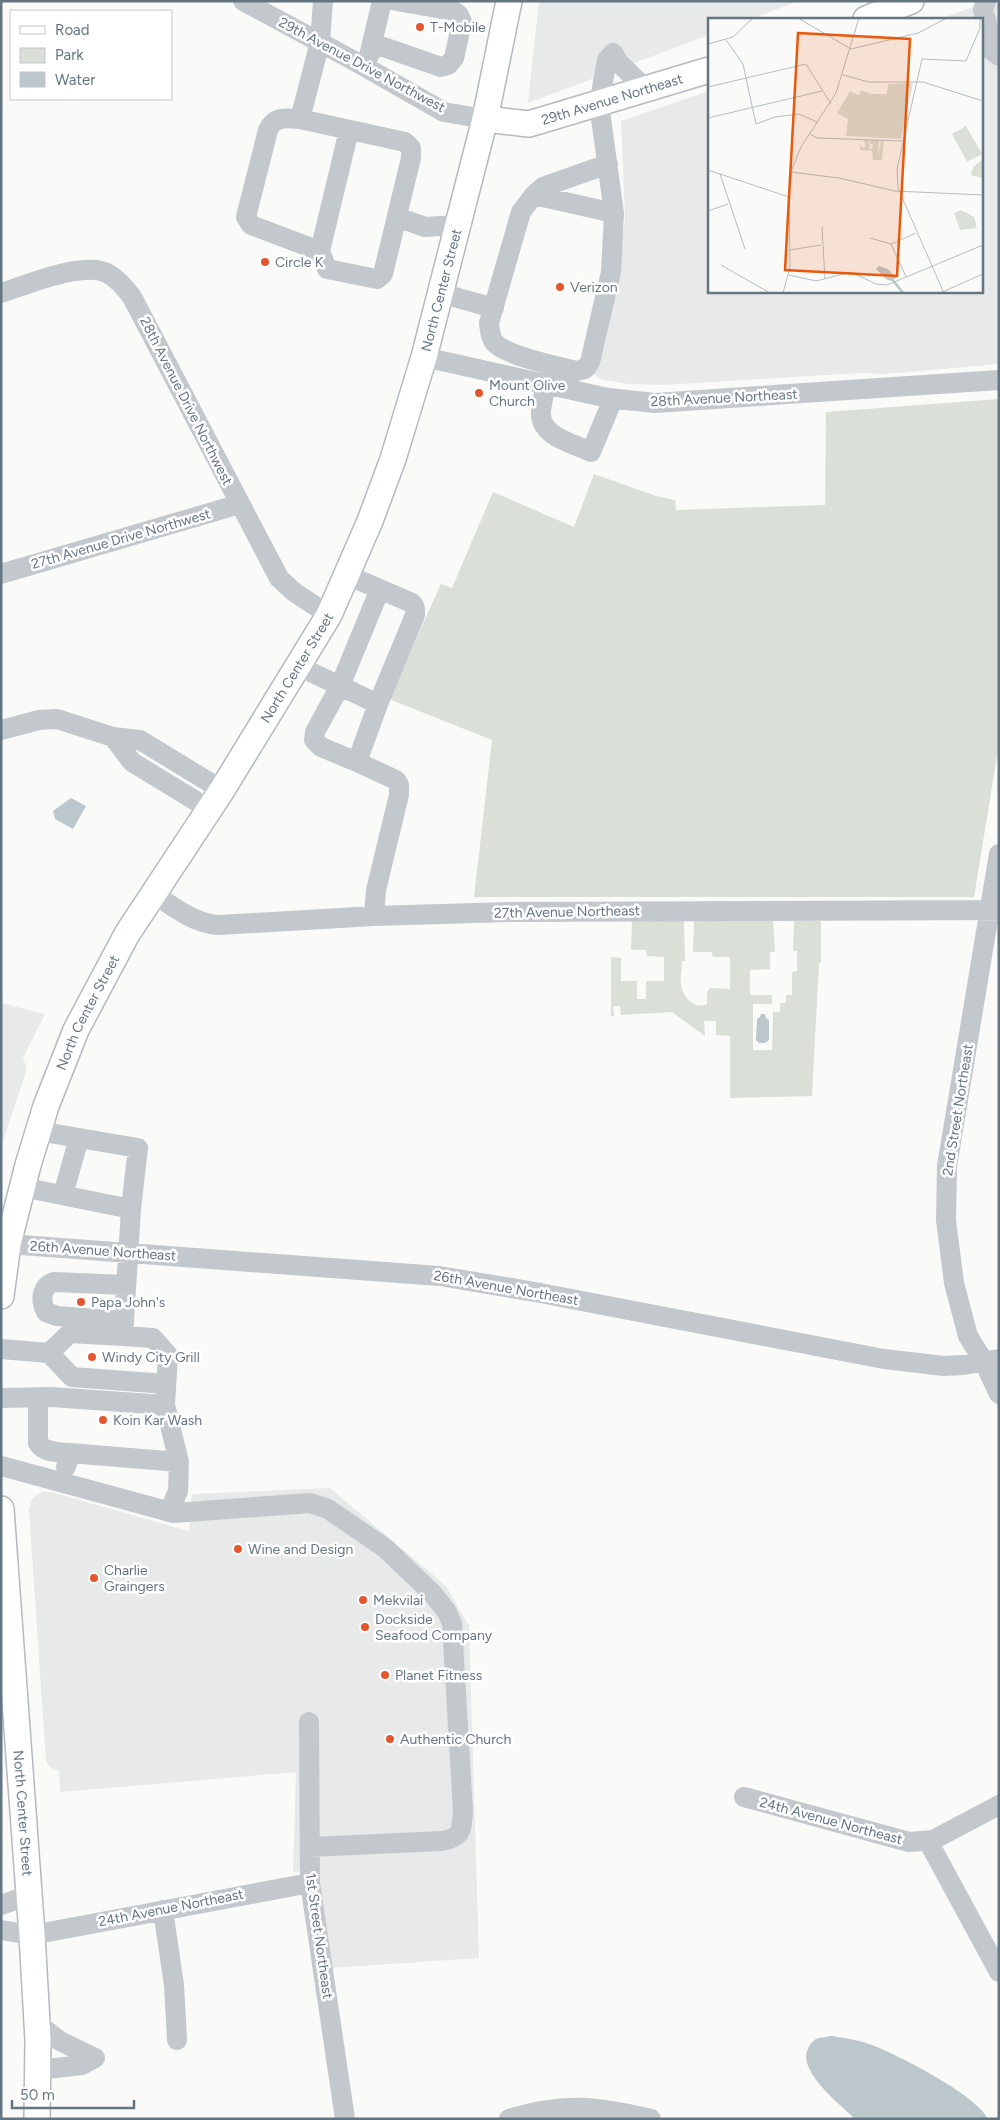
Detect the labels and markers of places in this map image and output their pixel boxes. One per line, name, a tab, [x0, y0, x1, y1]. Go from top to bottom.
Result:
place label: T-Mobile	[430, 19, 486, 36]
marker: T-Mobile	[414, 21, 426, 33]
place label: Circle K	[275, 254, 324, 271]
marker: Circle K	[259, 256, 271, 268]
place label: Verizon	[570, 279, 618, 296]
marker: Verizon	[554, 281, 566, 293]
place label: Mount Olive Church	[489, 377, 566, 410]
marker: Mount Olive Church	[473, 387, 485, 399]
place label: Papa John's	[91, 1294, 165, 1311]
marker: Papa John's	[75, 1296, 87, 1308]
place label: Windy City Grill	[102, 1349, 200, 1366]
marker: Windy City Grill	[86, 1351, 98, 1363]
place label: Koin Kar Wash	[113, 1412, 202, 1429]
marker: Koin Kar Wash	[97, 1414, 109, 1426]
place label: Wine and Design	[248, 1541, 353, 1558]
marker: Wine and Design	[232, 1543, 244, 1555]
place label: Charlie Graingers	[104, 1562, 165, 1595]
marker: Charlie Graingers	[88, 1572, 100, 1584]
place label: Mekvilai	[373, 1592, 423, 1609]
marker: Mekvilai	[357, 1594, 369, 1606]
place label: Dockside Seafood Company	[375, 1611, 493, 1644]
marker: Dockside Seafood Company	[359, 1621, 371, 1633]
place label: Planet Fitness	[395, 1667, 482, 1684]
marker: Planet Fitness	[379, 1669, 391, 1681]
place label: Authentic Church	[400, 1731, 511, 1748]
marker: Authentic Church	[384, 1733, 396, 1745]

